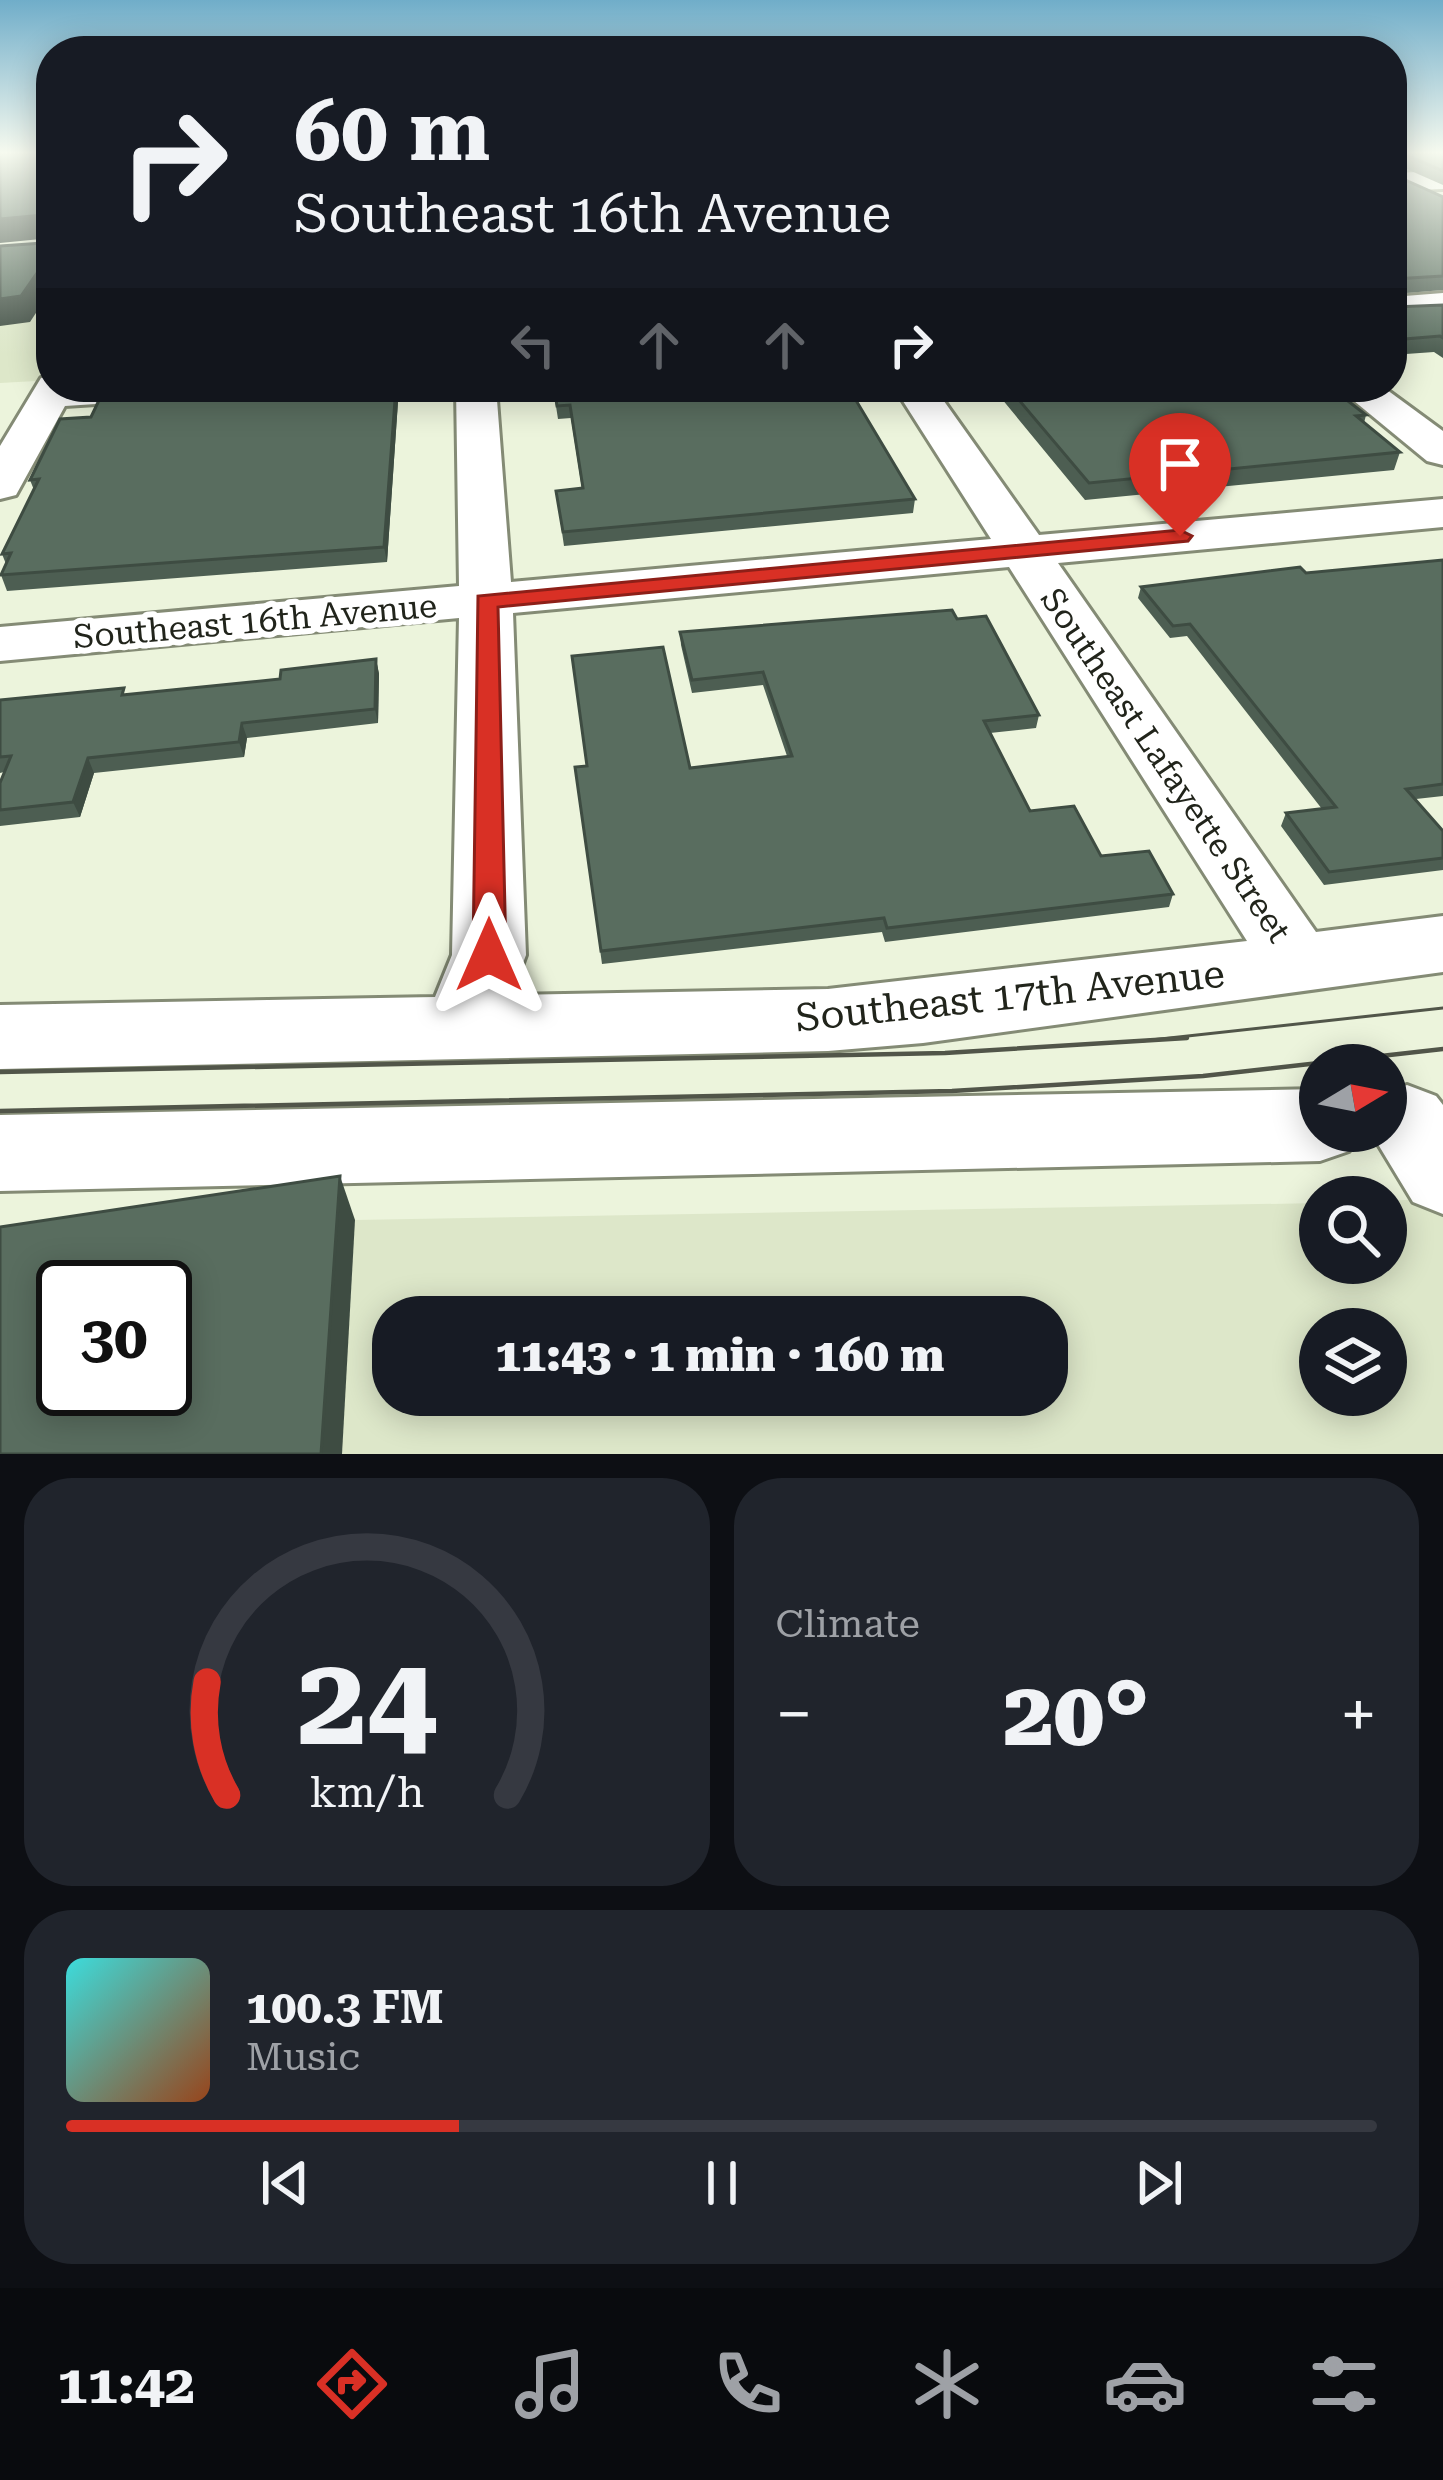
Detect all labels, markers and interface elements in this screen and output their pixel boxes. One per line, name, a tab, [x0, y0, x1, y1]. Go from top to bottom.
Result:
text: 60 m	[294, 82, 490, 180]
icon: right	[96, 84, 252, 240]
text: Southeast 16th Avenue	[294, 182, 891, 245]
icon: left	[500, 312, 566, 378]
icon: ahead	[626, 312, 692, 378]
icon: ahead	[752, 312, 818, 378]
icon: right	[878, 312, 944, 378]
pin	[1129, 413, 1231, 536]
icon: arrive	[1147, 431, 1213, 497]
street label: Southeast Lafayette Street	[1033, 581, 1299, 949]
street label: Southeast 16th Avenue	[72, 586, 438, 656]
position arrow	[426, 892, 552, 1018]
street label: Southeast 17th Avenue	[793, 951, 1227, 1041]
north arrow	[1299, 1044, 1407, 1152]
map controls	[1299, 1044, 1407, 1416]
button: search	[1299, 1176, 1407, 1284]
speed limit sign: 30	[36, 1260, 192, 1416]
button: layers	[1299, 1308, 1407, 1416]
text: 11:43 · 1 min · 160 m	[496, 1329, 944, 1382]
text: Climate	[776, 1601, 920, 1647]
text: 24	[297, 1628, 437, 1774]
text: 20°	[1003, 1662, 1149, 1767]
text: −	[776, 1676, 812, 1753]
text: +	[1340, 1676, 1377, 1753]
text: km/h	[309, 1767, 424, 1817]
text: 100.3 FM	[246, 1981, 444, 2034]
text: Music	[246, 2034, 360, 2080]
icon: previous	[252, 2150, 318, 2216]
icon: pause	[689, 2150, 755, 2216]
icon: next	[1126, 2150, 1192, 2216]
icon: directions	[310, 2342, 394, 2426]
icon: music	[508, 2342, 592, 2426]
icon: phone	[706, 2342, 790, 2426]
icon: climate	[905, 2342, 989, 2426]
icon: car	[1103, 2342, 1187, 2426]
icon: filters	[1302, 2342, 1386, 2426]
text: 11:42	[57, 2353, 195, 2416]

